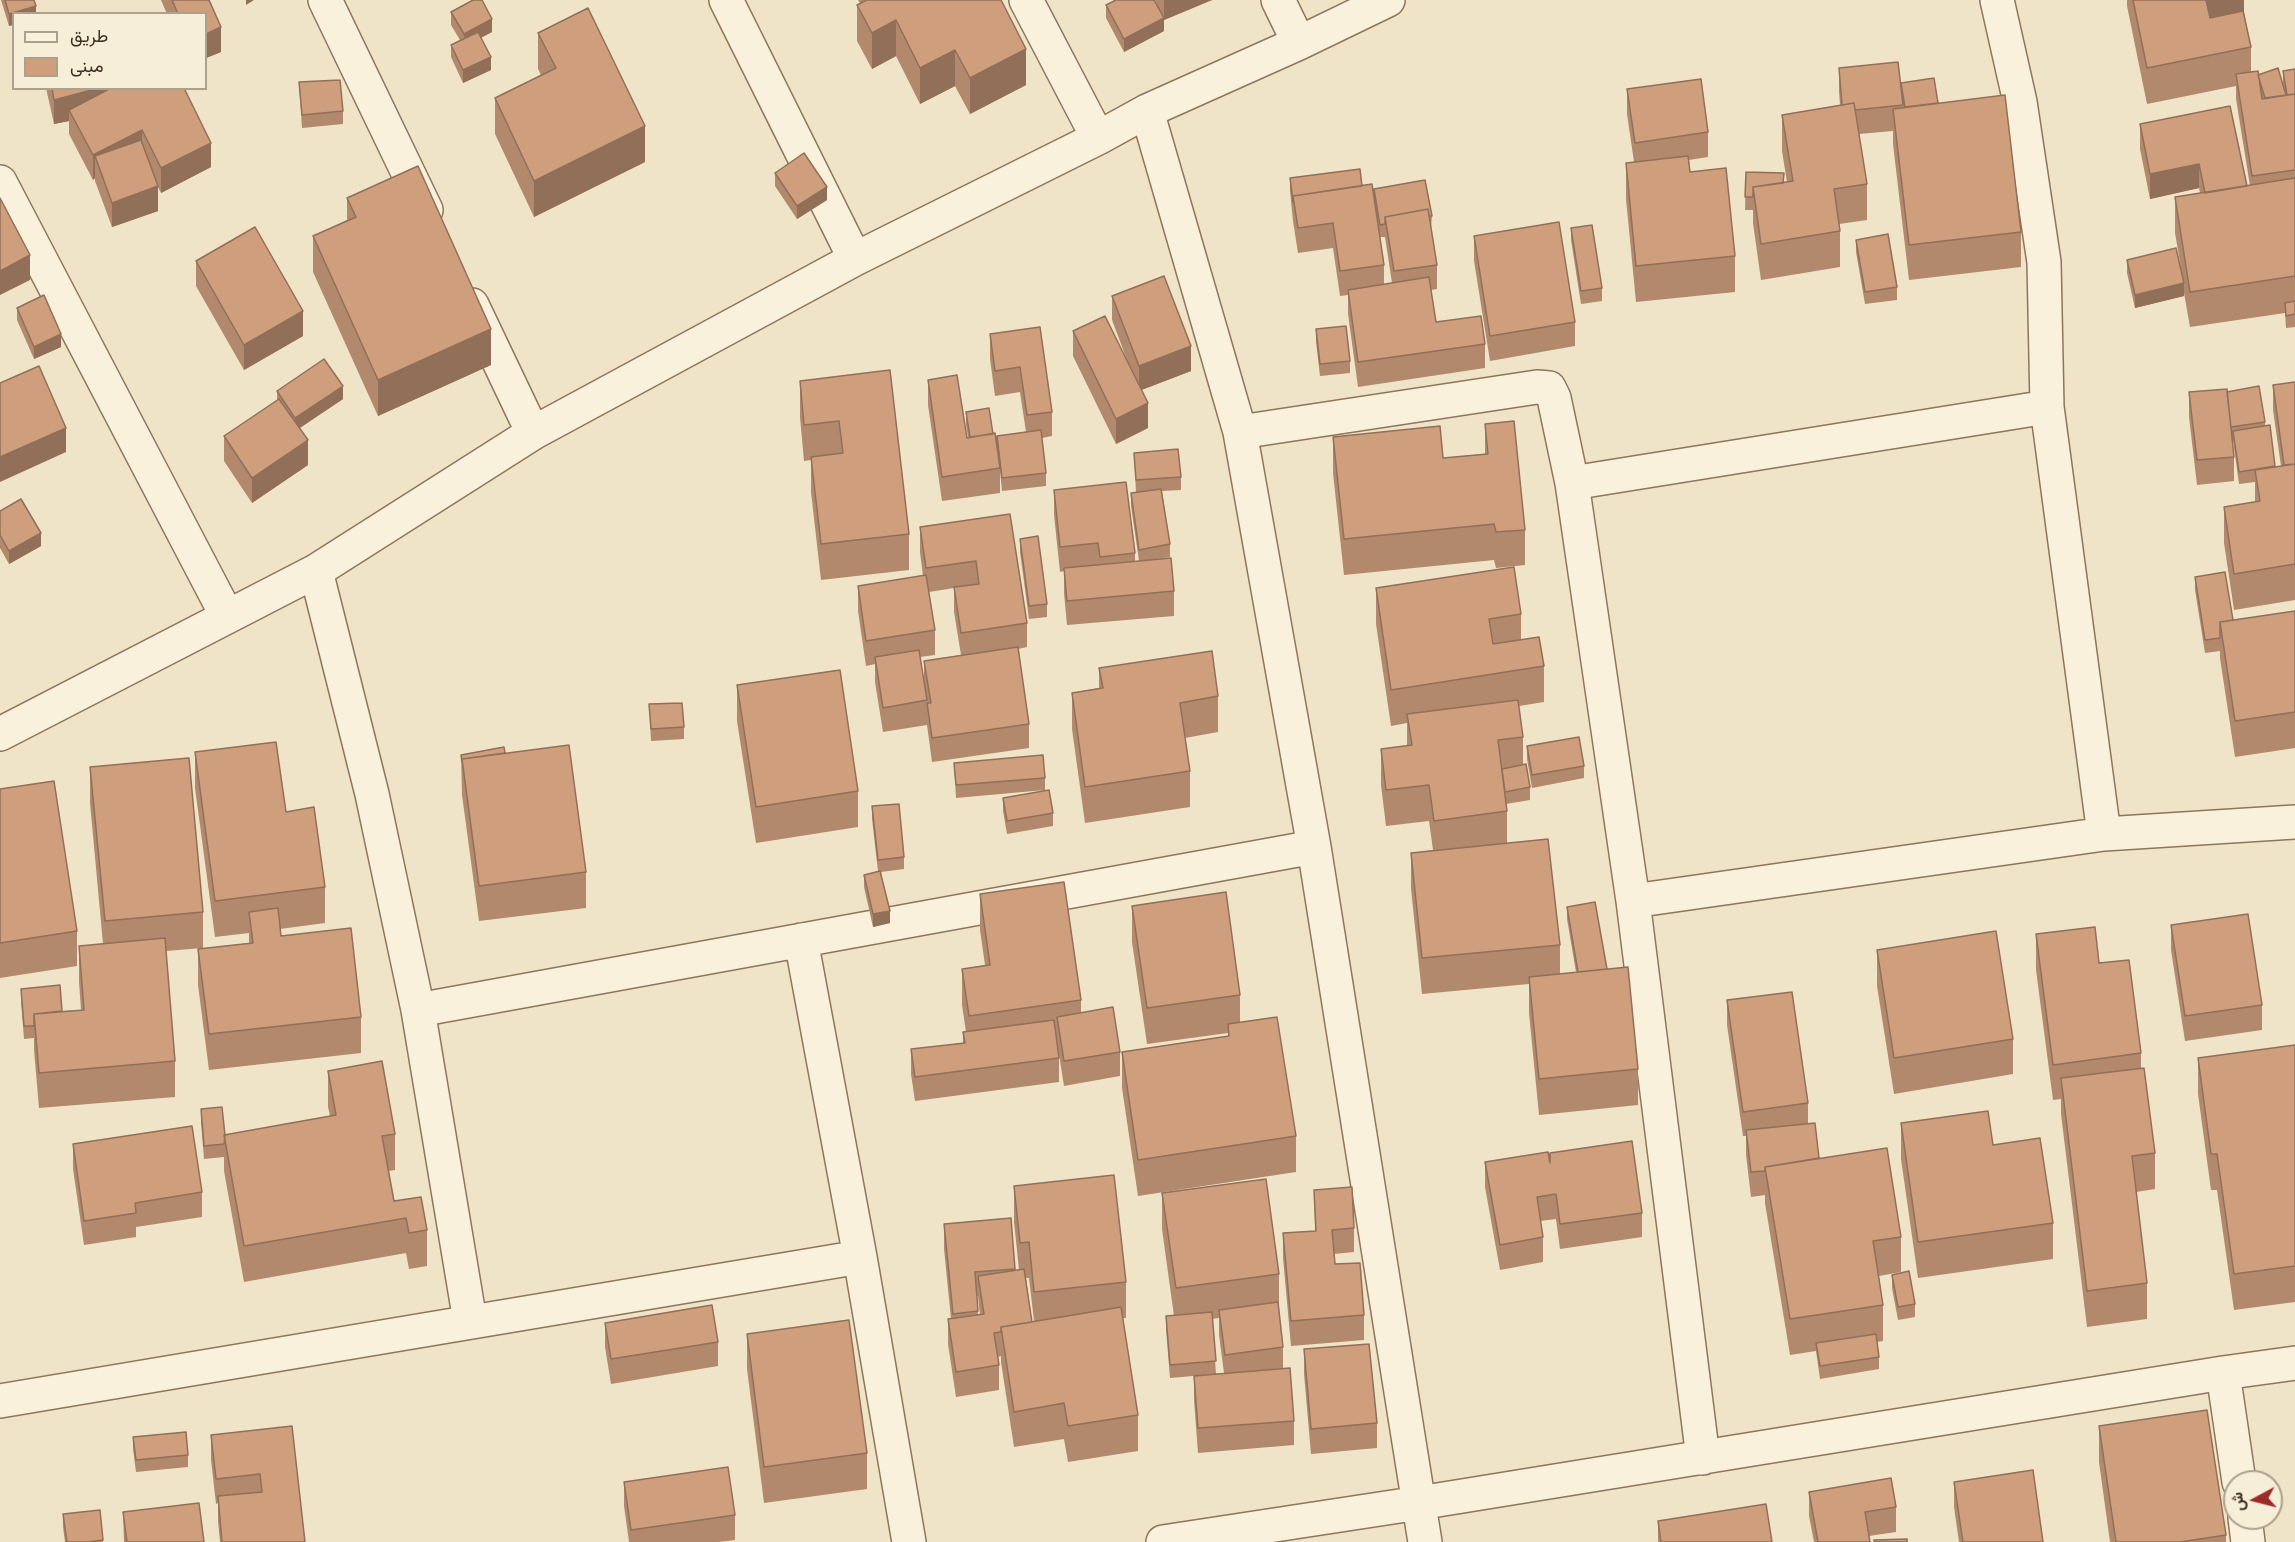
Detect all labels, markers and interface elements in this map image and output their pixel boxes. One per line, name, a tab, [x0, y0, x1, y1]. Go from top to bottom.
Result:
legend	[12, 12, 207, 90]
text: طريق	[70, 23, 108, 47]
text: مبنى	[70, 53, 104, 77]
north arrow	[2223, 1470, 2283, 1530]
text: ش	[2225, 1491, 2249, 1513]

